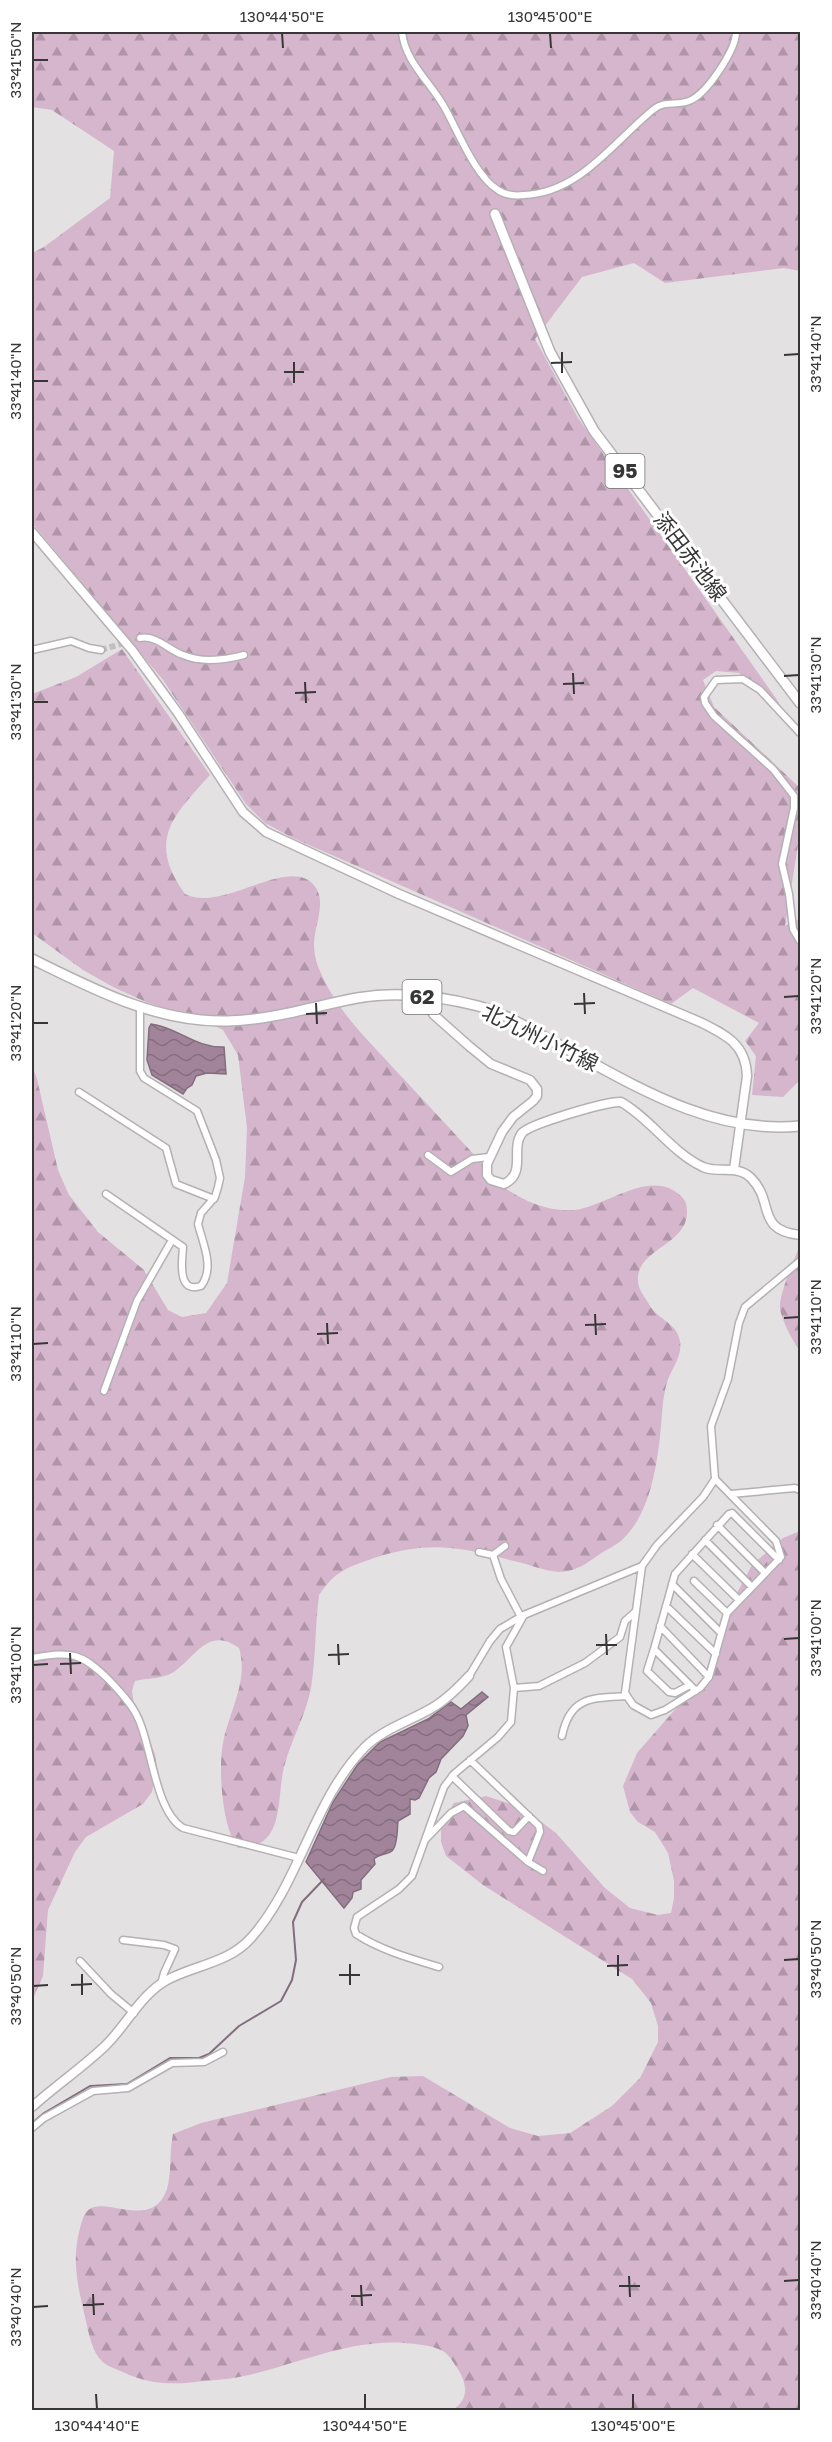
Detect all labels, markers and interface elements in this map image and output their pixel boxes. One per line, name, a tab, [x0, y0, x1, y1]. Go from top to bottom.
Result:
text: 130°44'50"E	[240, 7, 324, 25]
text: 130°45'00"E	[508, 7, 592, 25]
text: 33°41'50"N	[6, 21, 24, 99]
text: 33°41'40"N	[806, 315, 824, 393]
text: 33°41'40"N	[6, 342, 24, 420]
road number: 95	[606, 454, 644, 488]
street label: 添田赤池線	[649, 507, 733, 606]
text: 33°41'30"N	[806, 636, 824, 714]
text: 33°41'30"N	[6, 663, 24, 741]
text: 33°41'20"N	[806, 957, 824, 1035]
road number: 62	[402, 980, 442, 1014]
text: 33°41'20"N	[6, 984, 24, 1062]
street label: 北九州小竹線	[478, 998, 603, 1076]
text: 33°41'10"N	[806, 1279, 824, 1355]
text: 33°41'10"N	[6, 1306, 24, 1382]
text: 33°41'00"N	[806, 1599, 824, 1677]
text: 33°41'00"N	[6, 1626, 24, 1704]
text: 33°40'50"N	[806, 1919, 824, 1999]
text: 33°40'50"N	[6, 1946, 24, 2026]
text: 33°40'40"N	[806, 2240, 824, 2320]
text: 33°40'40"N	[6, 2267, 24, 2347]
text: 130°44'40"E	[55, 2416, 139, 2434]
text: 130°44'50"E	[323, 2416, 407, 2434]
text: 130°45'00"E	[591, 2416, 675, 2434]

